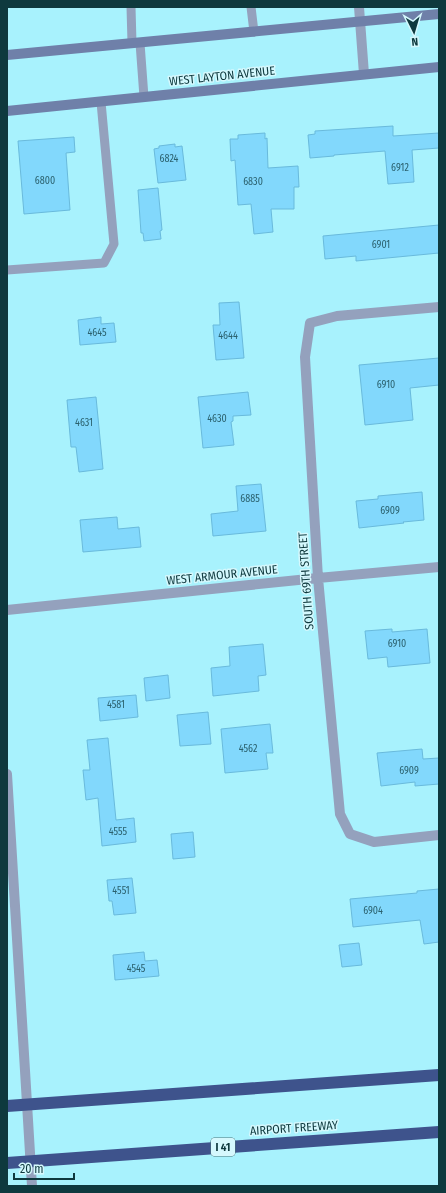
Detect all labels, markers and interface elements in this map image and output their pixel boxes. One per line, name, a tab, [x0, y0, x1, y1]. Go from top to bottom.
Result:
north arrow	[394, 12, 434, 52]
text: N	[411, 35, 419, 48]
street label: WEST LAYTON AVENUE	[168, 63, 276, 89]
house number: 6824	[160, 153, 179, 165]
house number: 6912	[391, 162, 409, 174]
house number: 6800	[35, 175, 55, 187]
house number: 6830	[243, 176, 263, 188]
house number: 6901	[372, 239, 390, 251]
house number: 4645	[87, 327, 107, 339]
house number: 4644	[218, 330, 238, 342]
house number: 6910	[377, 379, 395, 391]
house number: 4630	[207, 413, 227, 425]
house number: 4631	[75, 417, 93, 429]
house number: 6885	[240, 493, 260, 505]
house number: 6909	[380, 505, 400, 517]
street label: SOUTH 69TH STREET	[296, 531, 316, 630]
street label: WEST ARMOUR AVENUE	[166, 562, 279, 588]
house number: 6910	[388, 638, 406, 650]
house number: 4581	[107, 699, 125, 711]
house number: 4562	[239, 743, 258, 755]
house number: 6909	[399, 765, 419, 777]
house number: 4555	[109, 826, 128, 838]
house number: 4551	[112, 885, 130, 897]
house number: 6904	[363, 905, 383, 917]
house number: 4545	[127, 963, 146, 975]
street label: AIRPORT FREEWAY	[250, 1118, 339, 1138]
road number: I 41	[211, 1138, 235, 1156]
scale bar	[14, 1155, 74, 1181]
text: 20 m	[20, 1162, 44, 1176]

